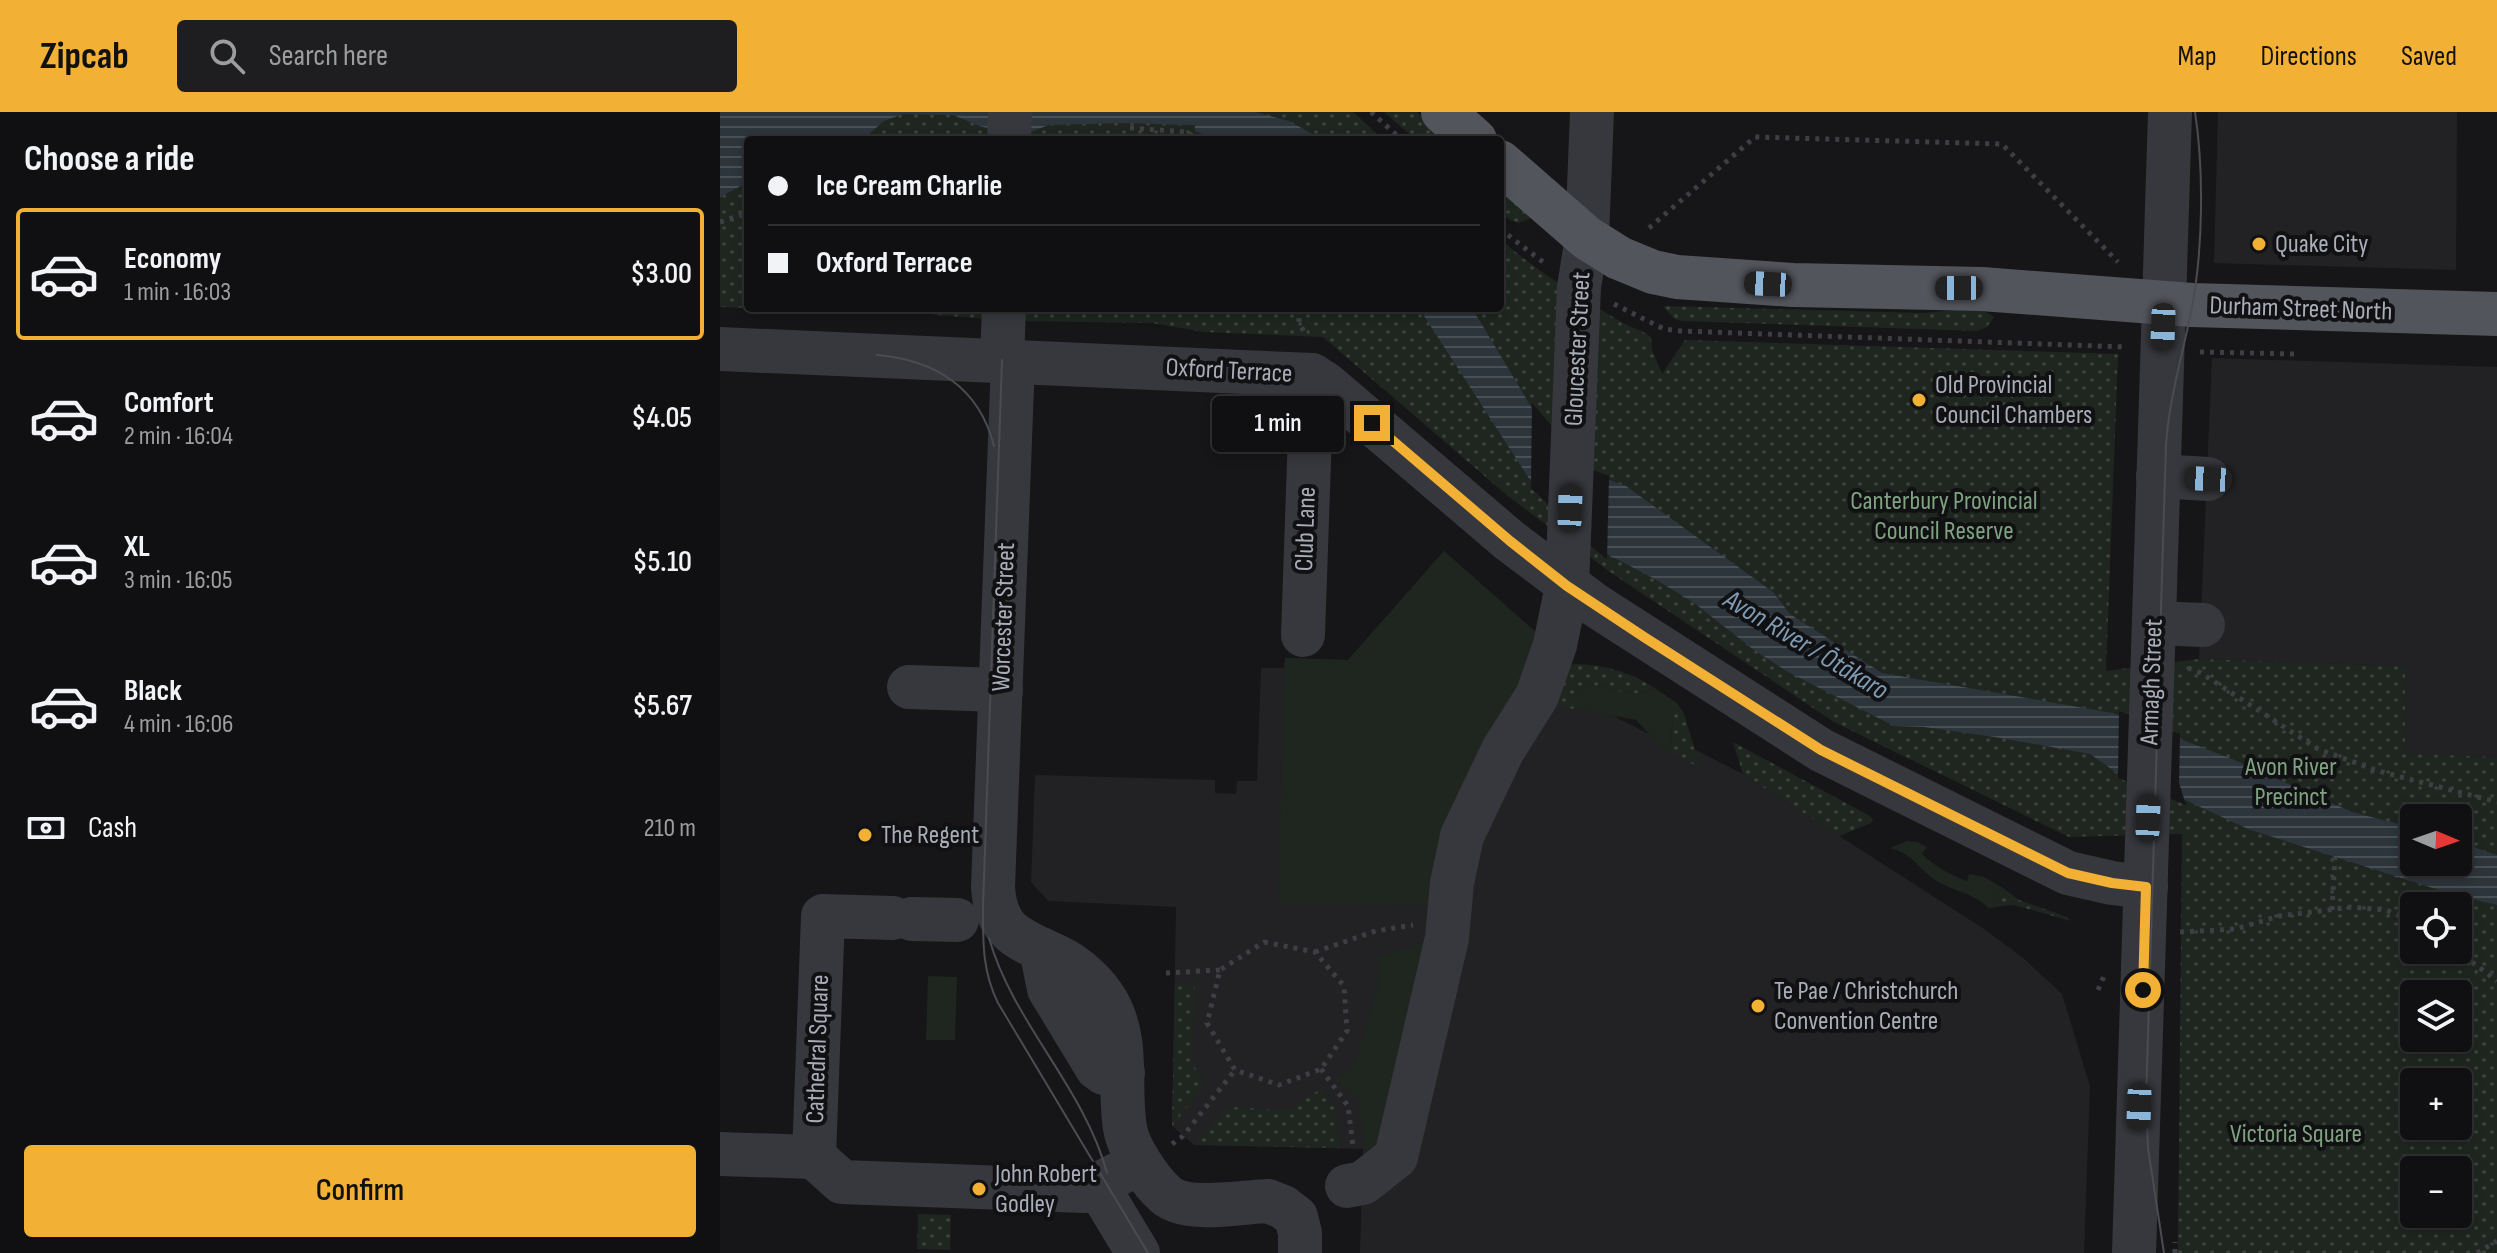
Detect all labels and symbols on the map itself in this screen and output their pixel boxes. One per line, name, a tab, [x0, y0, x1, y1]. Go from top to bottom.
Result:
place label: Quake City	[2275, 229, 2368, 260]
marker: Quake City	[2250, 235, 2268, 253]
street label: Gloucester Street	[1558, 271, 1598, 427]
car	[1743, 271, 1793, 297]
car	[1935, 276, 1983, 300]
street label: Durham Street North	[2209, 290, 2393, 328]
car	[2150, 303, 2176, 351]
street label: Oxford Terrace	[1165, 352, 1293, 390]
place label: Old Provincial Council Chambers	[1935, 370, 2092, 431]
marker: Old Provincial Council Chambers	[1910, 391, 1928, 409]
callout: 1 min	[1212, 395, 1344, 451]
route end	[1354, 405, 1390, 441]
car	[2183, 466, 2233, 492]
car	[1557, 484, 1583, 532]
street label: Club Lane	[1289, 486, 1323, 572]
park label: Canterbury Provincial Council Reserve	[1850, 486, 2038, 547]
street label: Worcester Street	[986, 542, 1022, 692]
water label: Avon River / Ōtākaro	[1717, 582, 1895, 707]
street label: Armagh Street	[2134, 618, 2170, 747]
park label: Avon River Precinct	[2244, 752, 2337, 813]
car	[2135, 794, 2161, 842]
north arrow	[2400, 804, 2472, 876]
place label: The Regent	[881, 820, 979, 851]
marker: The Regent	[856, 826, 874, 844]
route start	[2125, 972, 2161, 1008]
street label: Cathedral Square	[800, 974, 836, 1124]
place label: Te Pae / Christchurch Convention Centre	[1774, 976, 1958, 1037]
marker: Te Pae / Christchurch Convention Centre	[1749, 997, 1767, 1015]
car	[2126, 1083, 2152, 1131]
park label: Victoria Square	[2230, 1119, 2362, 1150]
place label: John Robert Godley	[994, 1159, 1097, 1220]
marker: John Robert Godley	[970, 1180, 988, 1198]

